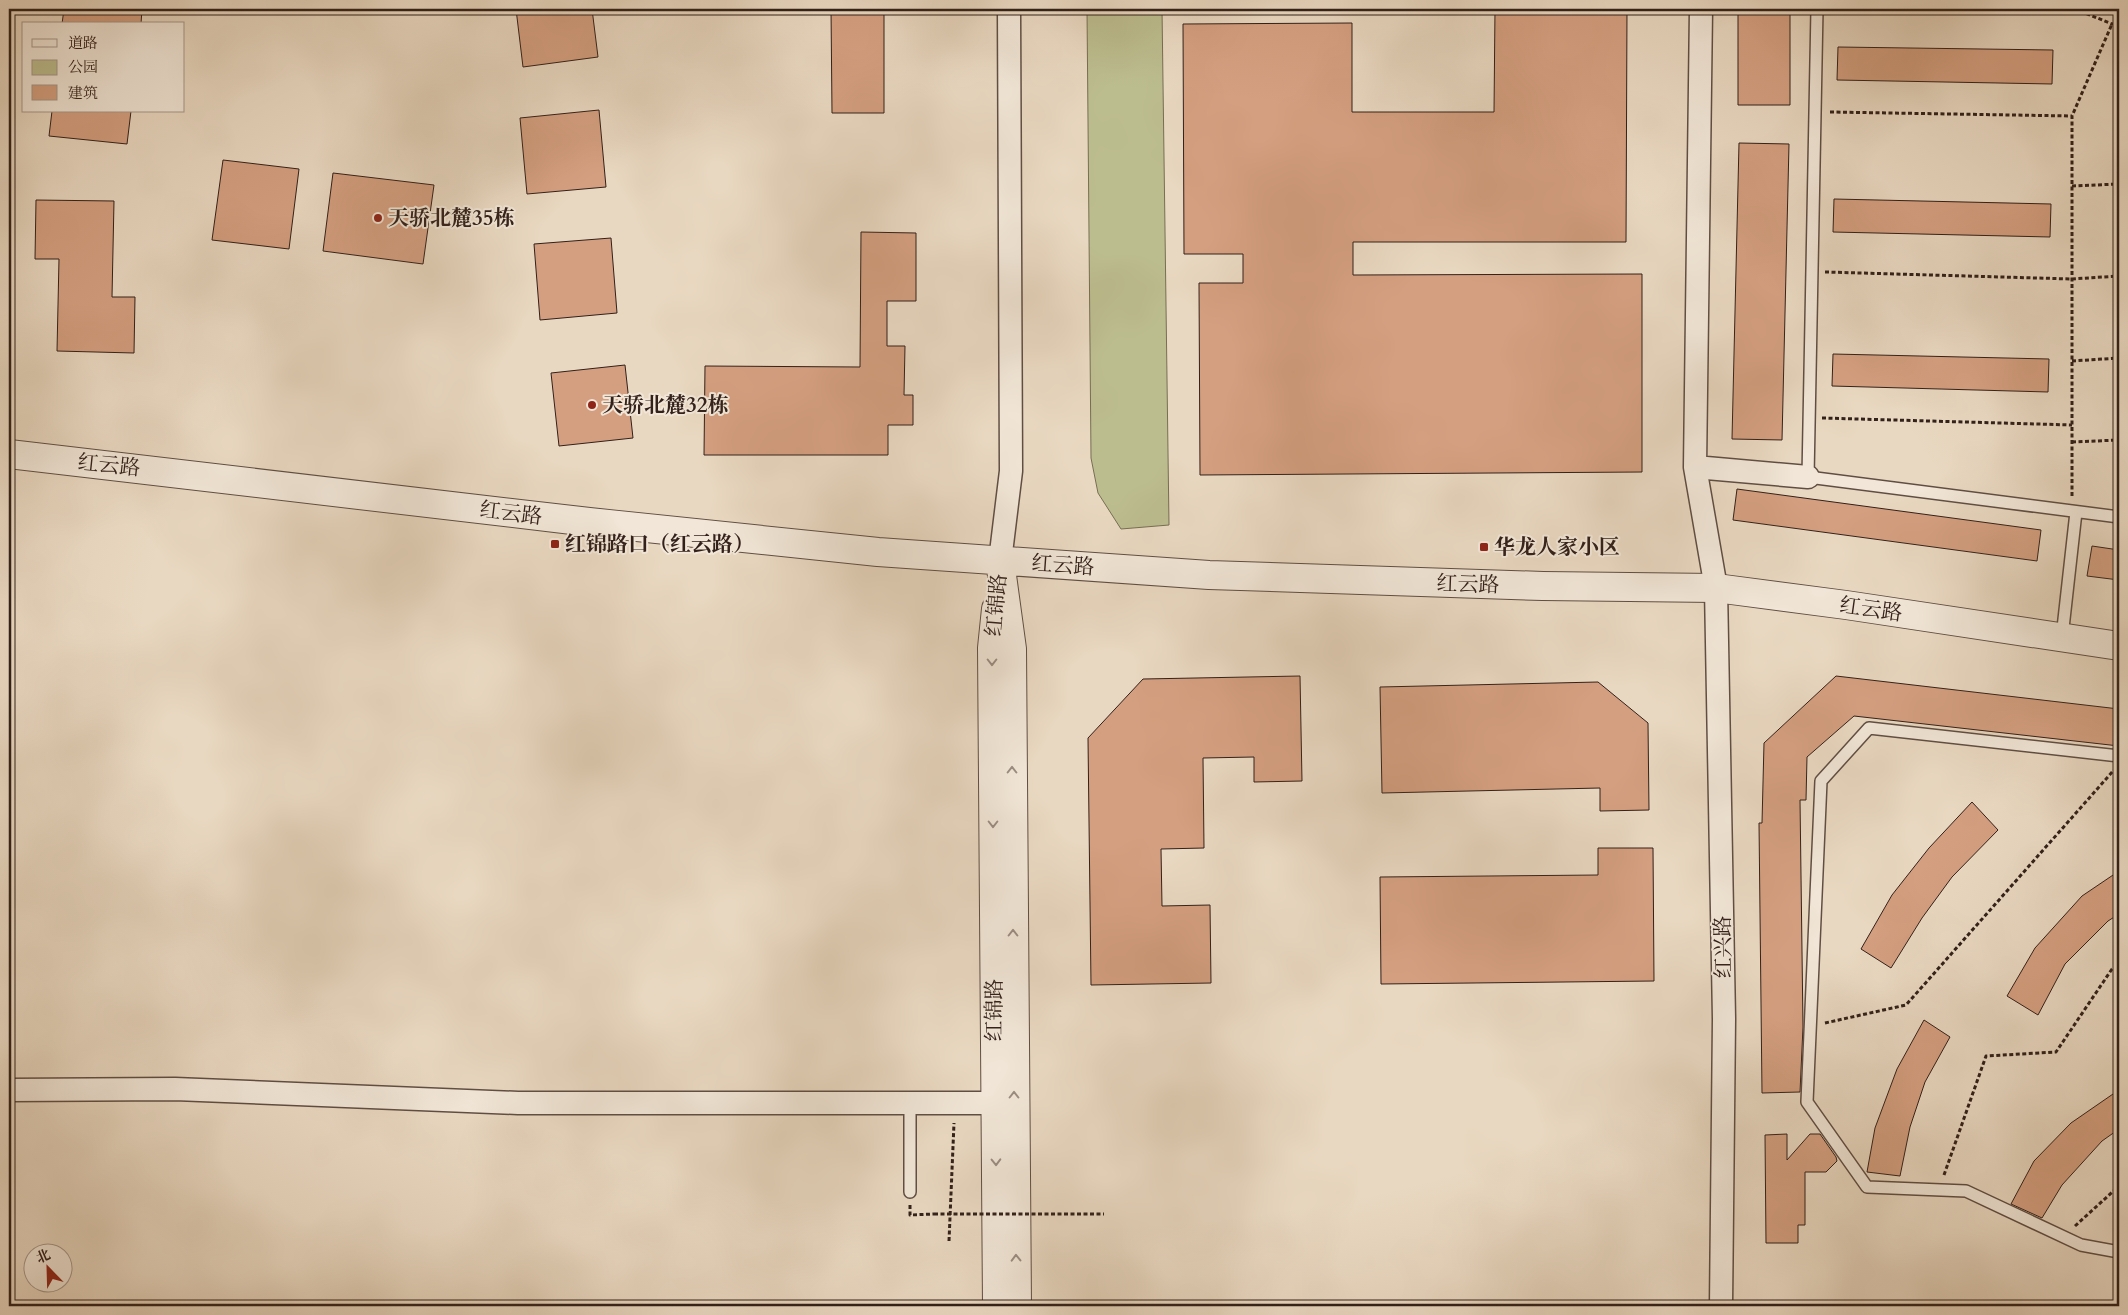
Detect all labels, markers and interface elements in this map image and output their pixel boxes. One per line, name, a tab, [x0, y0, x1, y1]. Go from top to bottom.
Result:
legend	[22, 22, 185, 112]
text: 道路	[68, 33, 98, 53]
text: 公园	[68, 57, 98, 77]
text: 建筑	[68, 83, 98, 103]
place label: 天骄北麓35栋	[388, 204, 515, 233]
marker: 天骄北麓35栋	[372, 212, 384, 224]
place label: 天骄北麓32栋	[602, 391, 729, 420]
marker: 天骄北麓32栋	[586, 399, 598, 411]
street label: 红云路	[76, 448, 142, 483]
street label: 红云路	[478, 495, 544, 532]
place label: 红锦路口（红云路）	[565, 530, 754, 559]
place label: 华龙人家小区	[1494, 533, 1620, 562]
marker: 红锦路口（红云路）	[549, 538, 561, 550]
marker: 华龙人家小区	[1478, 541, 1490, 553]
street label: 红云路	[1031, 549, 1095, 582]
street label: 红云路	[1436, 569, 1500, 600]
street label: 红锦路	[979, 572, 1014, 638]
street label: 红云路	[1838, 591, 1904, 628]
one-way arrow	[987, 658, 997, 666]
one-way arrow	[1007, 766, 1018, 774]
one-way arrow	[988, 820, 998, 828]
street label: 红兴路	[1708, 915, 1739, 979]
one-way arrow	[1008, 928, 1018, 936]
street label: 红锦路	[980, 979, 1009, 1042]
one-way arrow	[1009, 1091, 1019, 1098]
one-way arrow	[990, 1158, 1001, 1166]
north arrow	[22, 1242, 72, 1292]
text: 北	[33, 1245, 53, 1268]
one-way arrow	[1011, 1253, 1021, 1261]

